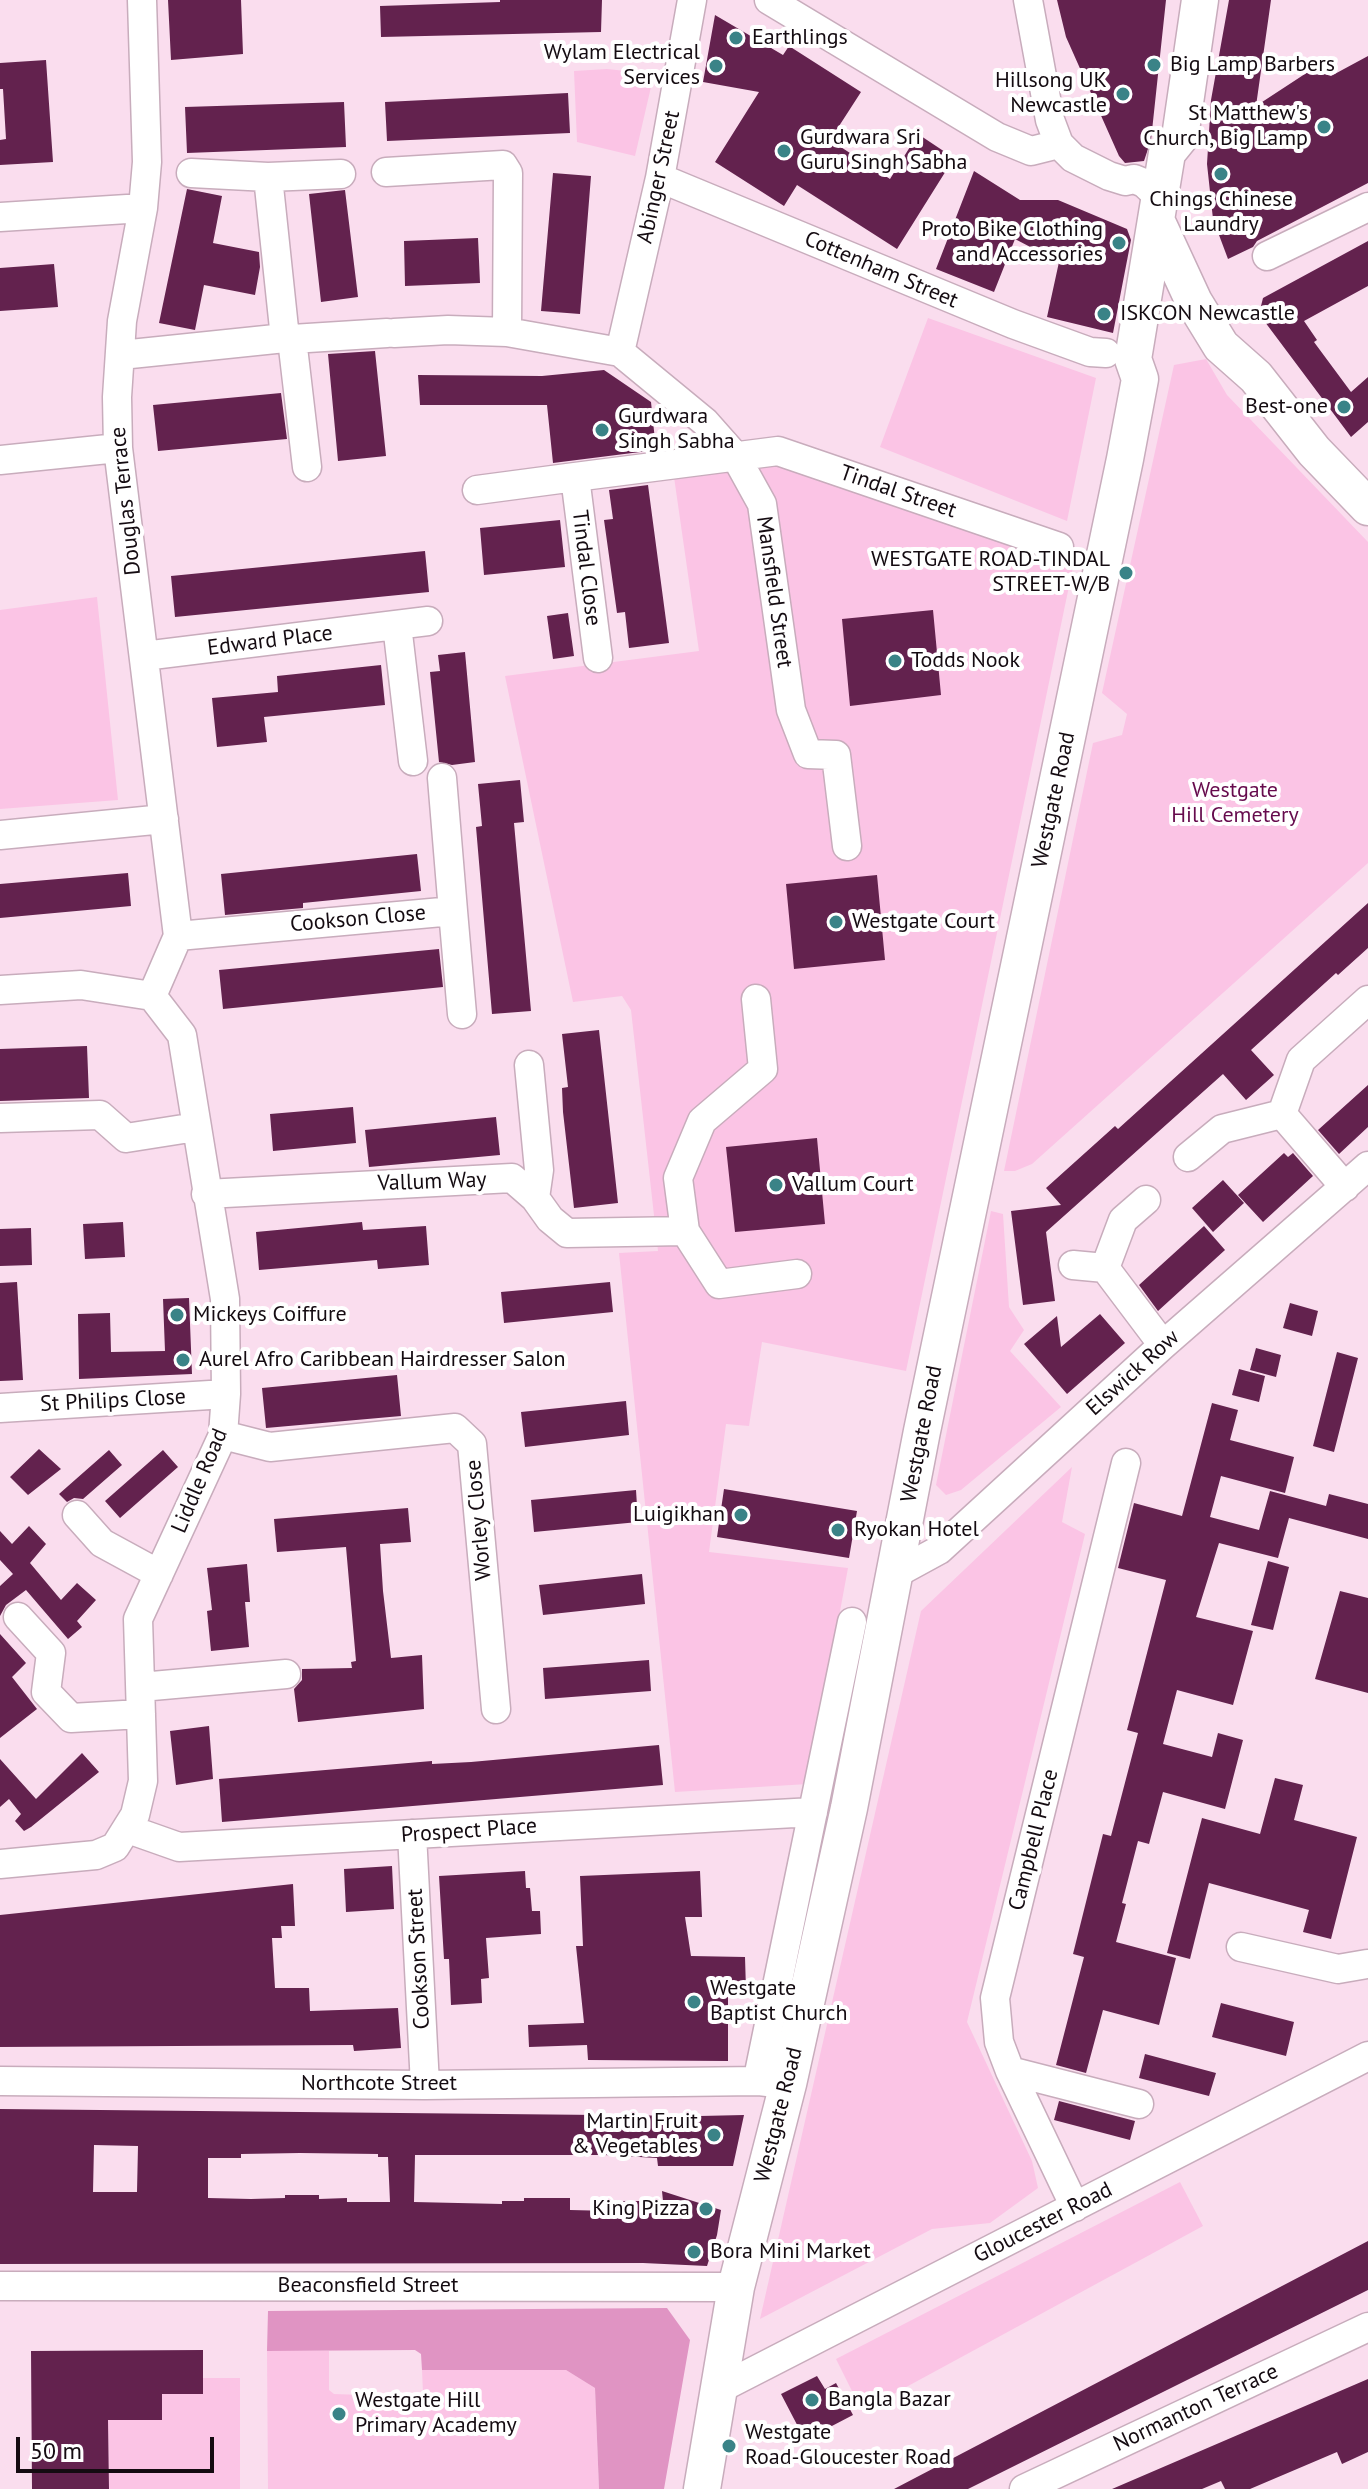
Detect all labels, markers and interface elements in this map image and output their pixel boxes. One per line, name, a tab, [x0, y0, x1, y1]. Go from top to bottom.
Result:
place label: Earthlings	[752, 25, 848, 51]
marker: Earthlings	[727, 29, 745, 47]
place label: Wylam Electrical Services	[544, 40, 700, 92]
place label: Big Lamp Barbers	[1170, 52, 1335, 78]
marker: Big Lamp Barbers	[1145, 56, 1163, 74]
marker: Wylam Electrical Services	[707, 57, 725, 75]
place label: Hillsong UK Newcastle	[995, 68, 1107, 120]
marker: Hillsong UK Newcastle	[1114, 85, 1132, 103]
place label: St Matthew's Church, Big Lamp	[1143, 101, 1308, 152]
street label: Abinger Street	[632, 108, 686, 246]
marker: St Matthew's Church, Big Lamp	[1315, 118, 1333, 136]
place label: Gurdwara Sri Guru Singh Sabha	[800, 125, 967, 176]
marker: Gurdwara Sri Guru Singh Sabha	[775, 142, 793, 160]
marker: Chings Chinese Laundry	[1212, 165, 1230, 183]
place label: Chings Chinese Laundry	[1149, 187, 1293, 238]
place label: Proto Bike Clothing and Accessories	[921, 217, 1103, 268]
street label: Cottenham Street	[800, 226, 962, 314]
marker: Proto Bike Clothing and Accessories	[1110, 234, 1128, 252]
place label: ISKCON Newcastle	[1120, 301, 1295, 327]
marker: ISKCON Newcastle	[1095, 305, 1113, 323]
place label: Best-one	[1245, 394, 1328, 420]
marker: Best-one	[1335, 398, 1353, 416]
place label: Gurdwara Singh Sabha	[618, 404, 735, 456]
marker: Gurdwara Singh Sabha	[593, 421, 611, 439]
street label: Douglas Terrace	[105, 425, 147, 577]
street label: Tindal Street	[836, 460, 960, 524]
street label: Tindal Close	[566, 509, 606, 627]
street label: Mansfield Street	[750, 514, 798, 670]
place label: WESTGATE ROAD-TINDAL STREET-W/B	[871, 547, 1110, 598]
marker: WESTGATE ROAD-TINDAL STREET-W/B	[1117, 564, 1135, 582]
street label: Edward Place	[206, 620, 334, 662]
place label: Todds Nook	[911, 648, 1020, 674]
marker: Todds Nook	[886, 652, 904, 670]
street label: Westgate Road	[1027, 730, 1081, 870]
park label: Westgate Hill Cemetery	[1171, 778, 1299, 830]
street label: Cookson Close	[289, 900, 427, 938]
place label: Westgate Court	[852, 909, 995, 935]
marker: Westgate Court	[827, 913, 845, 931]
street label: Vallum Way	[377, 1167, 487, 1197]
place label: Vallum Court	[792, 1172, 914, 1198]
marker: Vallum Court	[767, 1176, 785, 1194]
place label: Mickeys Coiffure	[193, 1302, 347, 1328]
marker: Mickeys Coiffure	[168, 1306, 186, 1324]
street label: Elswick Row	[1081, 1325, 1185, 1421]
place label: Aurel Afro Caribbean Hairdresser Salon	[199, 1347, 565, 1373]
marker: Aurel Afro Caribbean Hairdresser Salon	[174, 1351, 192, 1369]
street label: Westgate Road	[896, 1363, 948, 1505]
street label: St Philips Close	[40, 1384, 186, 1418]
street label: Liddle Road	[166, 1425, 234, 1537]
street label: Worley Close	[461, 1459, 497, 1581]
place label: Luigikhan	[633, 1502, 725, 1528]
marker: Luigikhan	[732, 1506, 750, 1524]
place label: Ryokan Hotel	[854, 1517, 979, 1543]
marker: Ryokan Hotel	[829, 1521, 847, 1539]
street label: Campbell Place	[1004, 1767, 1064, 1913]
street label: Prospect Place	[400, 1813, 538, 1849]
street label: Cookson Street	[402, 1888, 436, 2030]
place label: Westgate Baptist Church	[710, 1976, 847, 2028]
marker: Westgate Baptist Church	[685, 1993, 703, 2011]
street label: Westgate Road	[749, 2045, 809, 2185]
street label: Northcote Street	[301, 2071, 457, 2097]
place label: Martin Fruit & Vegetables	[572, 2109, 698, 2160]
marker: Martin Fruit & Vegetables	[705, 2126, 723, 2144]
street label: Gloucester Road	[969, 2177, 1117, 2269]
place label: King Pizza	[592, 2196, 690, 2222]
marker: King Pizza	[697, 2200, 715, 2218]
place label: Bora Mini Market	[710, 2239, 871, 2265]
marker: Bora Mini Market	[685, 2243, 703, 2261]
street label: Beaconsfield Street	[278, 2273, 458, 2299]
street label: Normanton Terrace	[1109, 2358, 1283, 2458]
place label: Bangla Bazar	[828, 2387, 951, 2413]
place label: Westgate Hill Primary Academy	[355, 2388, 517, 2440]
marker: Bangla Bazar	[803, 2391, 821, 2409]
marker: Westgate Hill Primary Academy	[330, 2405, 348, 2423]
place label: Westgate Road-Gloucester Road	[745, 2420, 951, 2472]
scale bar	[20, 2421, 218, 2471]
text: 50 m	[30, 2435, 82, 2466]
marker: Westgate Road-Gloucester Road	[720, 2437, 738, 2455]

